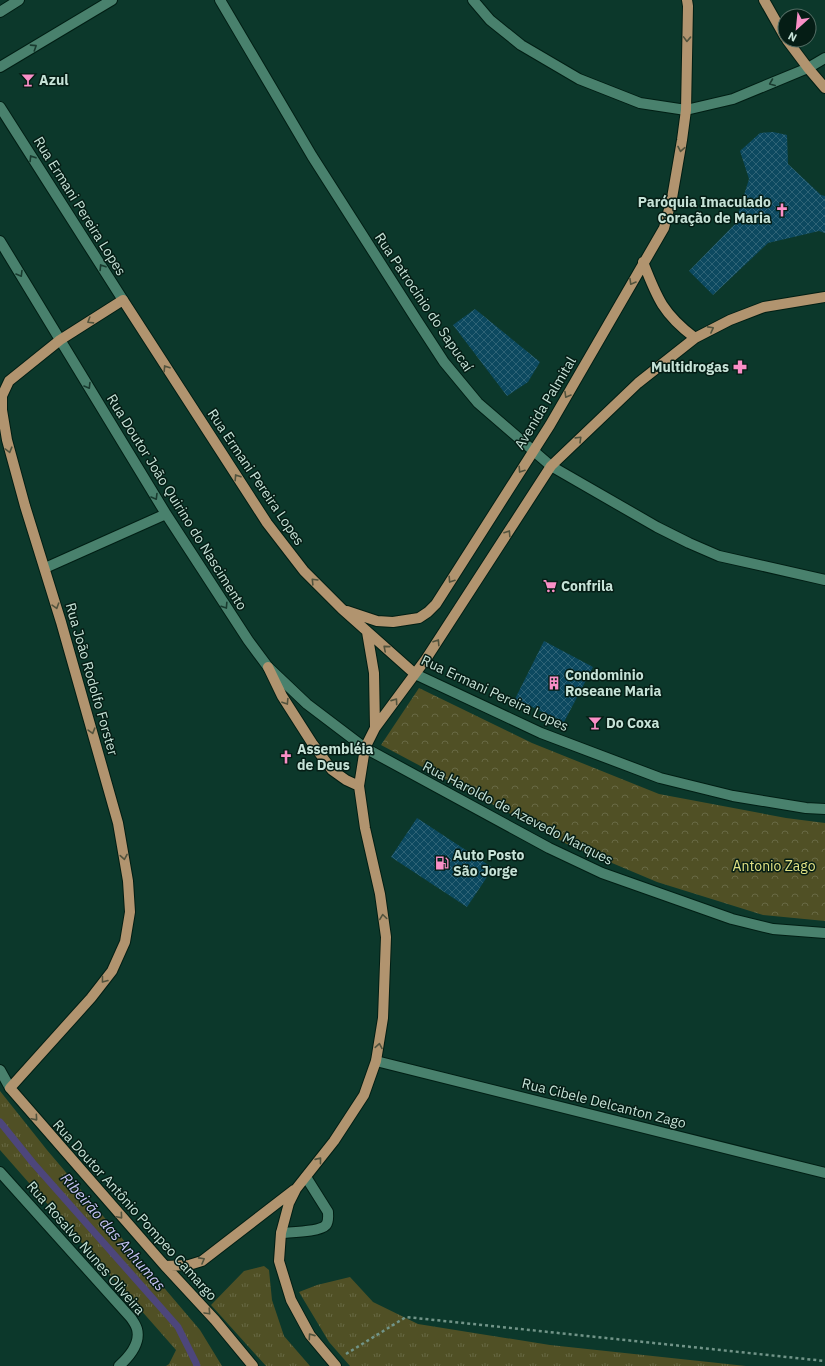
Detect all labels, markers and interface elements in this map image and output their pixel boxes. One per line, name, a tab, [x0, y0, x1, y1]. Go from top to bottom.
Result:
north arrow	[777, 8, 817, 48]
text: N	[786, 29, 799, 45]
one-way arrow	[683, 36, 691, 42]
one-way arrow	[29, 45, 36, 52]
place label: Azul	[39, 71, 69, 89]
bar icon: Azul	[20, 72, 36, 88]
one-way arrow	[768, 78, 775, 86]
street label: Rua Ermani Pereira Lopes	[30, 133, 130, 279]
one-way arrow	[677, 146, 685, 152]
one-way arrow	[29, 155, 37, 162]
place label: Paróquia Imaculado Coração de Maria	[638, 193, 771, 227]
church icon: Paróquia Imaculado Coração de Maria	[774, 202, 790, 218]
street label: Rua Patrocínio do Sapucaí	[371, 229, 477, 375]
one-way arrow	[99, 265, 106, 272]
one-way arrow	[16, 270, 23, 277]
one-way arrow	[629, 278, 636, 286]
one-way arrow	[87, 316, 94, 323]
one-way arrow	[707, 327, 714, 334]
street label: Avenida Palmital	[510, 353, 580, 453]
place label: Multidrogas	[651, 358, 729, 376]
pharmacy icon: Multidrogas	[732, 359, 748, 375]
one-way arrow	[164, 365, 171, 372]
one-way arrow	[83, 382, 90, 389]
street label: Rua Doutor João Quirino do Nascimento	[103, 391, 251, 613]
one-way arrow	[564, 391, 571, 398]
street label: Rua Ermani Pereira Lopes	[204, 405, 309, 549]
one-way arrow	[574, 436, 582, 443]
one-way arrow	[4, 446, 13, 453]
one-way arrow	[518, 466, 526, 473]
one-way arrow	[235, 474, 242, 481]
one-way arrow	[150, 493, 158, 500]
one-way arrow	[503, 530, 510, 537]
one-way arrow	[448, 576, 456, 583]
place label: Confrila	[561, 577, 613, 595]
one-way arrow	[312, 578, 319, 586]
supermarket icon: Confrila	[542, 578, 558, 594]
street label: Rua João Rodolfo Forster	[62, 601, 122, 757]
one-way arrow	[51, 602, 60, 609]
one-way arrow	[221, 602, 228, 609]
one-way arrow	[432, 639, 440, 646]
one-way arrow	[383, 646, 390, 653]
street label: Rua Ermani Pereira Lopes	[418, 651, 572, 735]
place label: Condominio Roseane Maria	[565, 666, 662, 700]
building icon: Condominio Roseane Maria	[546, 675, 562, 691]
one-way arrow	[281, 698, 289, 705]
one-way arrow	[390, 698, 397, 705]
place label: Do Coxa	[606, 714, 660, 732]
bar icon: Do Coxa	[587, 715, 603, 731]
one-way arrow	[87, 727, 96, 734]
place label: Assembléia de Deus	[297, 740, 374, 774]
church icon: Assembléia de Deus	[278, 749, 294, 765]
street label: Rua Haroldo de Azevedo Marques	[420, 757, 616, 869]
place label: Auto Posto São Jorge	[453, 846, 524, 880]
one-way arrow	[119, 854, 128, 860]
fuel station icon: Auto Posto São Jorge	[434, 855, 450, 871]
park label: Antonio Zago	[733, 857, 816, 875]
one-way arrow	[379, 914, 388, 920]
one-way arrow	[102, 976, 109, 983]
one-way arrow	[374, 1043, 382, 1049]
street label: Rua Cibele Delcanton Zago	[520, 1074, 688, 1132]
one-way arrow	[30, 1113, 37, 1121]
street label: Rua Doutor Antônio Pompeo Camargo	[49, 1116, 221, 1304]
one-way arrow	[315, 1157, 322, 1164]
water label: Ribeirão das Anhumas	[57, 1169, 170, 1295]
street label: Rua Rosalvo Nunes Oliveira	[23, 1177, 149, 1319]
one-way arrow	[116, 1211, 123, 1218]
one-way arrow	[198, 1257, 206, 1264]
one-way arrow	[203, 1307, 210, 1315]
one-way arrow	[309, 1333, 316, 1340]

